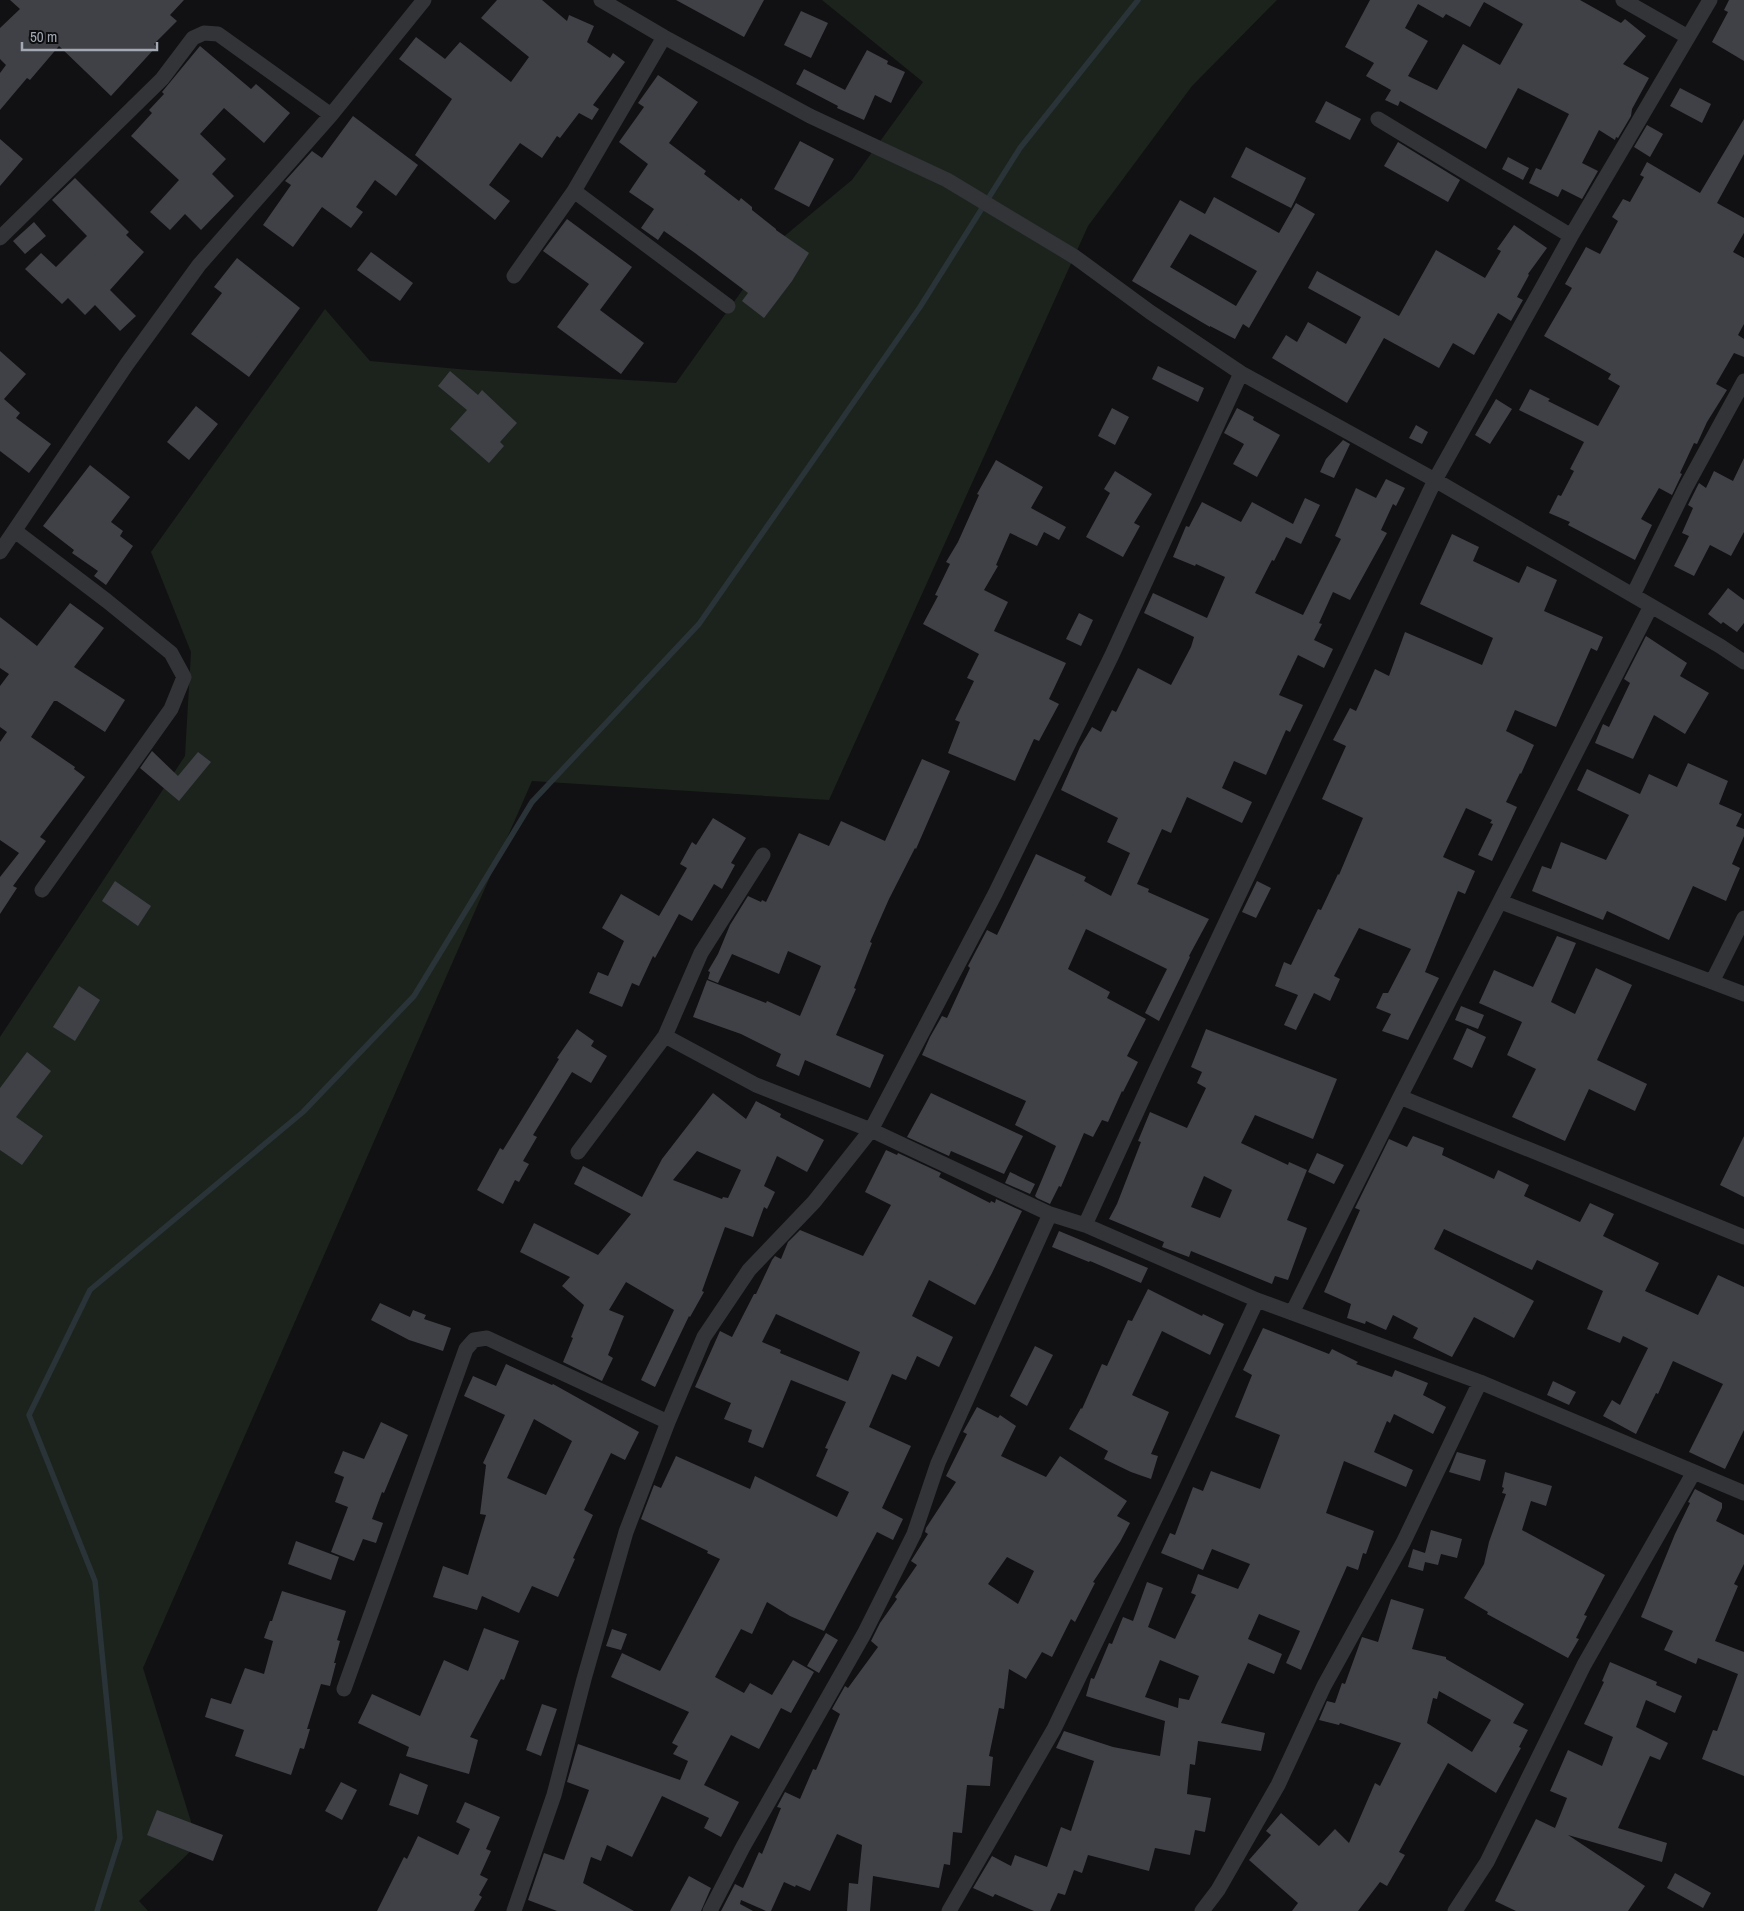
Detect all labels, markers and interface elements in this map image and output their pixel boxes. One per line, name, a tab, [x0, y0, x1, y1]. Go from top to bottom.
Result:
scale bar	[22, 20, 158, 52]
text: 50 m	[30, 26, 57, 47]

